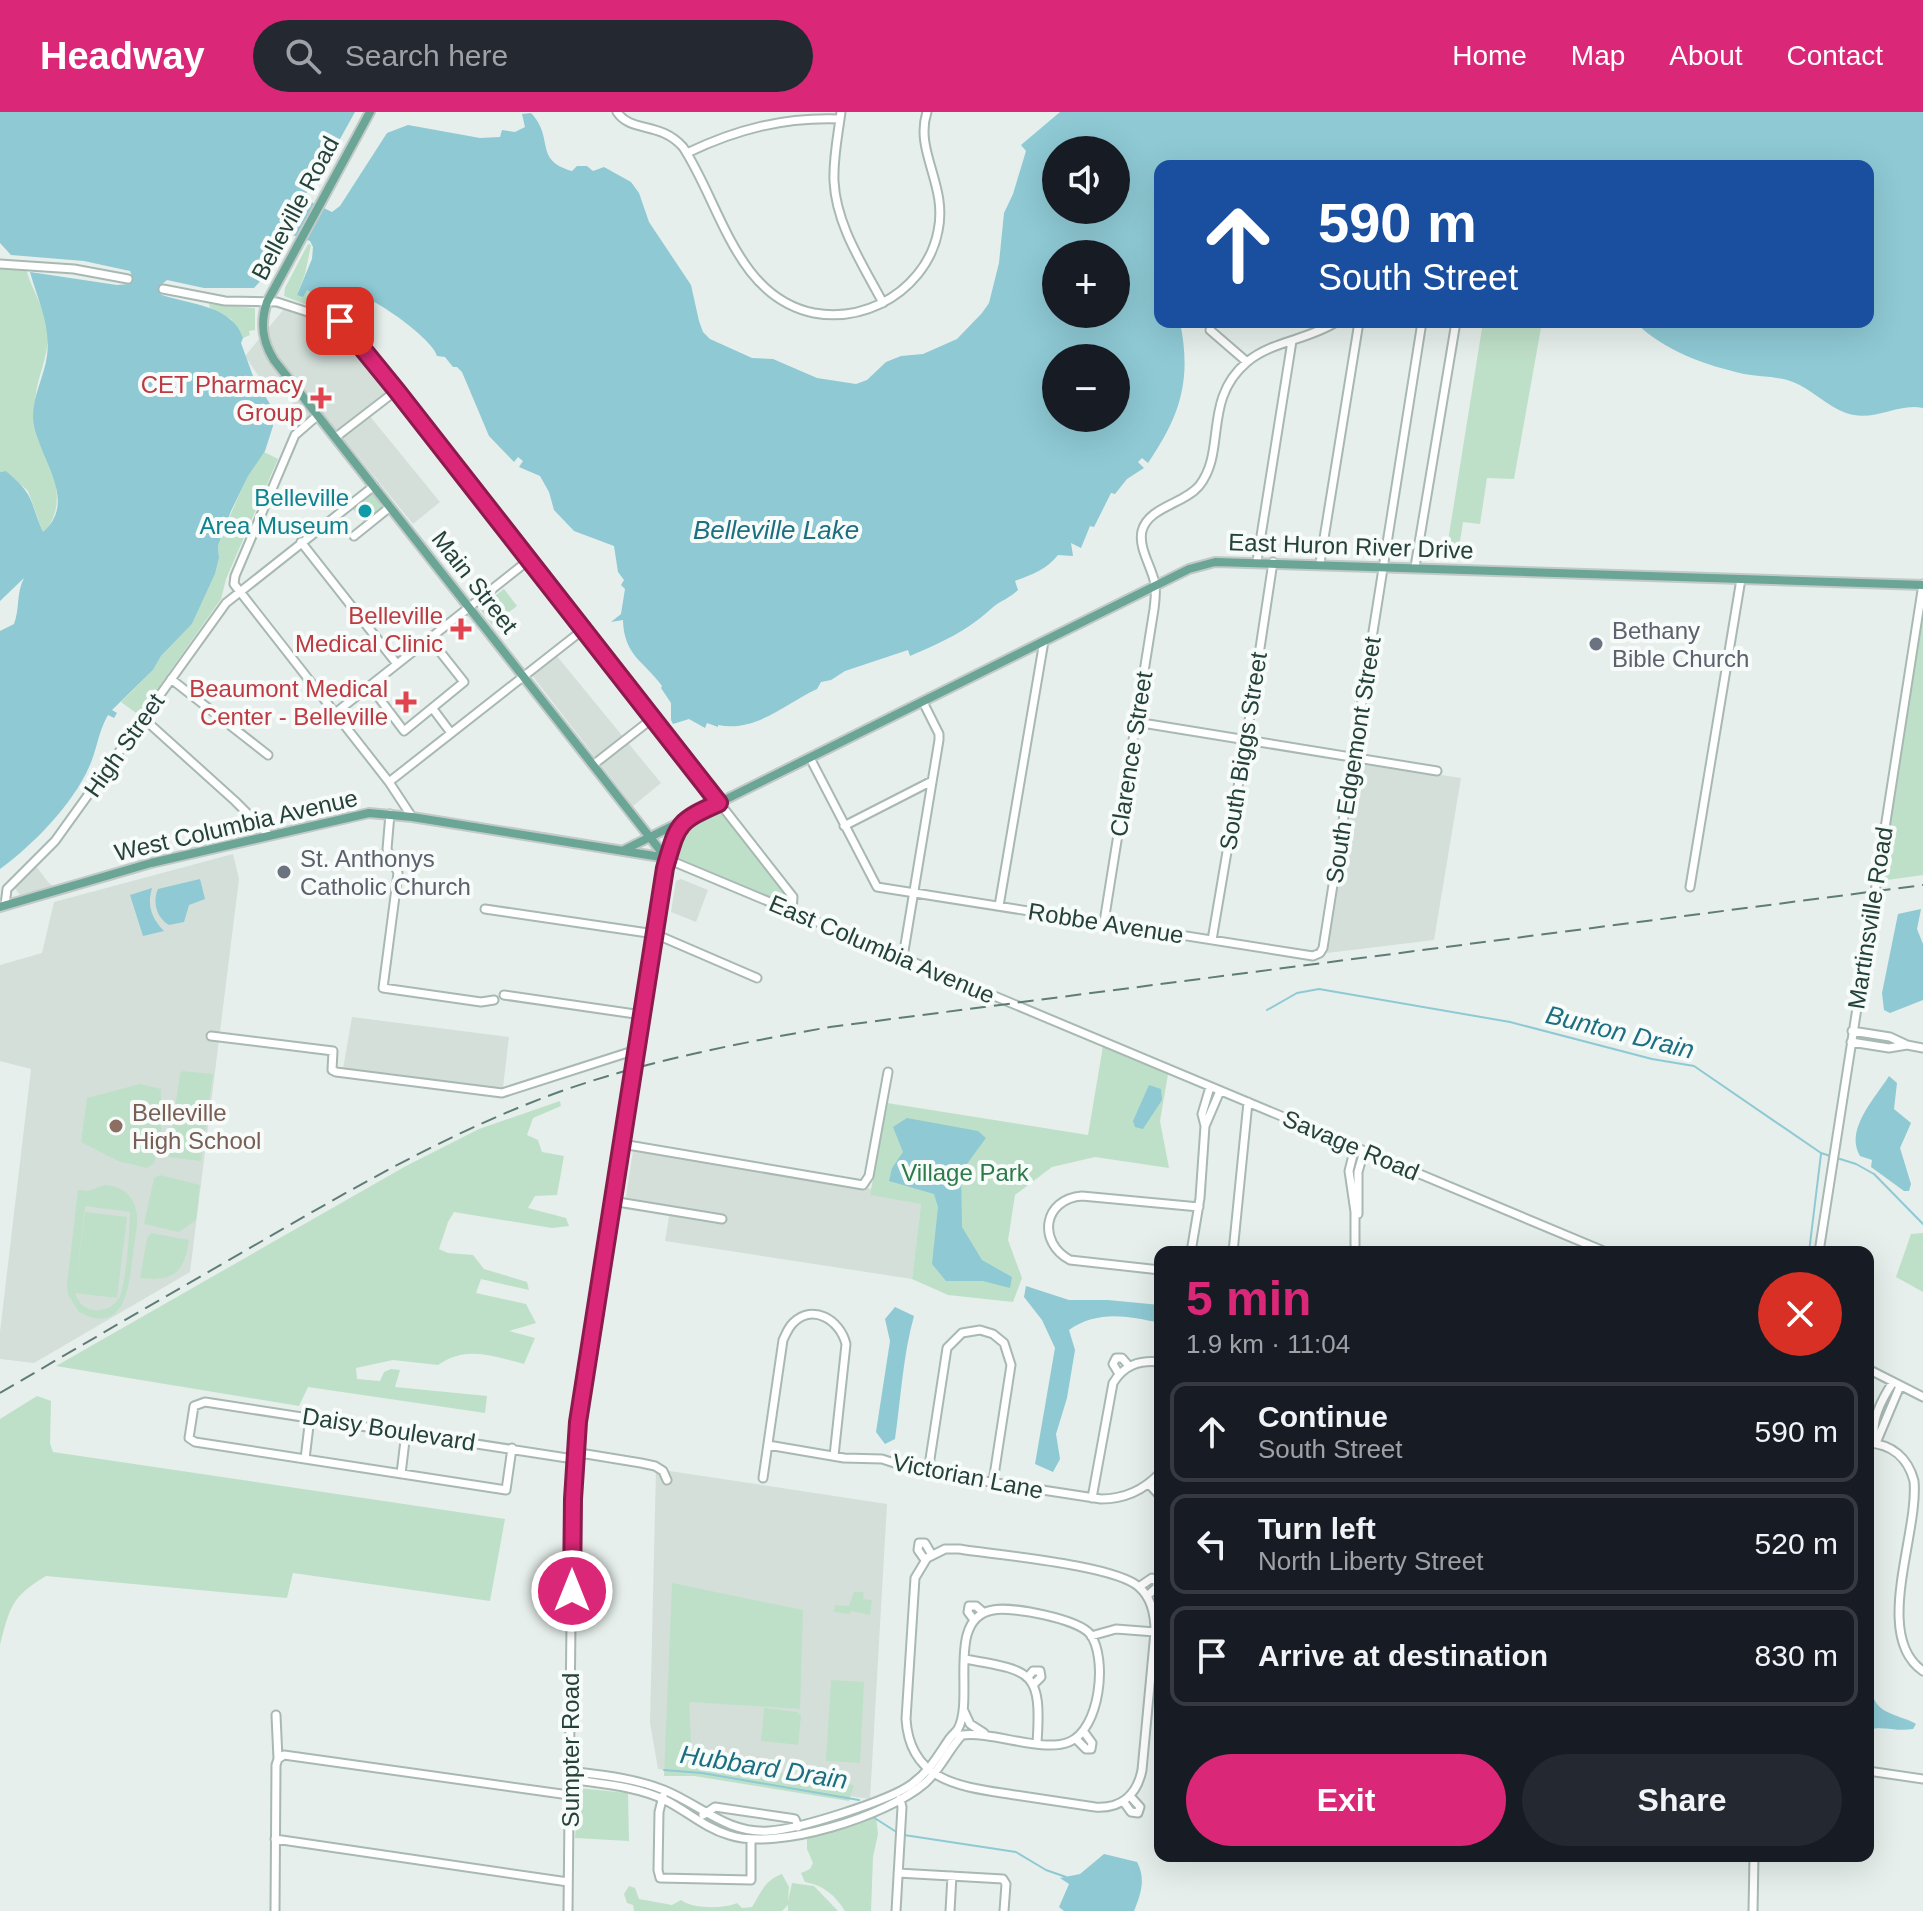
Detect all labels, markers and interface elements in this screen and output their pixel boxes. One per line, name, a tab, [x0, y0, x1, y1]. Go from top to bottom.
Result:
search box	[253, 20, 813, 92]
icon: search	[281, 34, 325, 78]
text: Headway	[40, 35, 205, 77]
text: Search here	[345, 39, 508, 72]
text: Home	[1452, 40, 1527, 71]
text: Map	[1571, 40, 1625, 71]
text: About	[1669, 40, 1743, 71]
text: Contact	[1787, 40, 1883, 71]
street label: Belleville Road	[246, 132, 344, 284]
map controls	[1042, 136, 1130, 432]
button: sound	[1042, 136, 1130, 224]
text: 590 m	[1318, 191, 1477, 254]
icon: ahead	[1186, 192, 1290, 296]
button: +	[1042, 240, 1130, 328]
text: South Street	[1318, 257, 1518, 298]
pin	[306, 287, 374, 355]
icon: arrive	[318, 299, 362, 343]
button: −	[1042, 344, 1130, 432]
place label: CET Pharmacy Group	[141, 371, 303, 426]
marker: CET Pharmacy Group	[310, 387, 332, 409]
place label: Belleville Area Museum	[200, 484, 349, 539]
marker: Belleville Area Museum	[356, 502, 374, 520]
water label: Belleville Lake	[693, 515, 859, 545]
street label: Main Street	[427, 525, 524, 639]
street label: East Huron River Drive	[1228, 528, 1474, 564]
place label: Belleville Medical Clinic	[295, 602, 443, 657]
place label: Bethany Bible Church	[1612, 617, 1749, 672]
marker: Belleville Medical Clinic	[450, 618, 472, 640]
street label: South Edgemont Street	[1320, 634, 1386, 885]
marker: Bethany Bible Church	[1587, 635, 1605, 653]
street label: South Biggs Street	[1214, 650, 1272, 852]
street label: Clarence Street	[1105, 669, 1157, 838]
place label: Beaumont Medical Center - Belleville	[189, 675, 388, 730]
street label: High Street	[79, 688, 170, 802]
marker: Beaumont Medical Center - Belleville	[395, 691, 417, 713]
street label: West Columbia Avenue	[112, 784, 360, 866]
street label: Martinsville Road	[1842, 825, 1898, 1011]
place label: St. Anthonys Catholic Church	[300, 845, 471, 900]
marker: St. Anthonys Catholic Church	[275, 863, 293, 881]
street label: East Columbia Avenue	[765, 889, 999, 1009]
street label: Robbe Avenue	[1026, 897, 1186, 949]
water label: Bunton Drain	[1543, 999, 1697, 1065]
place label: Belleville High School	[132, 1099, 261, 1154]
street label: Savage Road	[1279, 1104, 1423, 1186]
marker: Belleville High School	[107, 1117, 125, 1135]
park label: Village Park	[901, 1159, 1030, 1186]
text: 5 min	[1186, 1272, 1311, 1325]
button: close	[1758, 1272, 1842, 1356]
text: 1.9 km · 11:04	[1186, 1329, 1350, 1359]
text: Continue	[1258, 1400, 1388, 1433]
street label: Daisy Boulevard	[301, 1402, 477, 1456]
icon: ahead	[1190, 1410, 1234, 1454]
text: 590 m	[1755, 1415, 1838, 1448]
text: South Street	[1258, 1434, 1403, 1464]
street label: Victorian Lane	[890, 1448, 1046, 1504]
text: Turn left	[1258, 1512, 1376, 1545]
icon: left	[1190, 1522, 1234, 1566]
text: 520 m	[1755, 1527, 1838, 1560]
text: North Liberty Street	[1258, 1546, 1483, 1576]
position arrow	[530, 1549, 614, 1633]
icon: arrive	[1190, 1634, 1234, 1678]
text: Arrive at destination	[1258, 1639, 1548, 1672]
text: 830 m	[1755, 1639, 1838, 1672]
street label: Sumpter Road	[557, 1673, 584, 1827]
water label: Hubbard Drain	[678, 1739, 850, 1795]
button: Exit	[1186, 1754, 1506, 1846]
button: Share	[1522, 1754, 1842, 1846]

